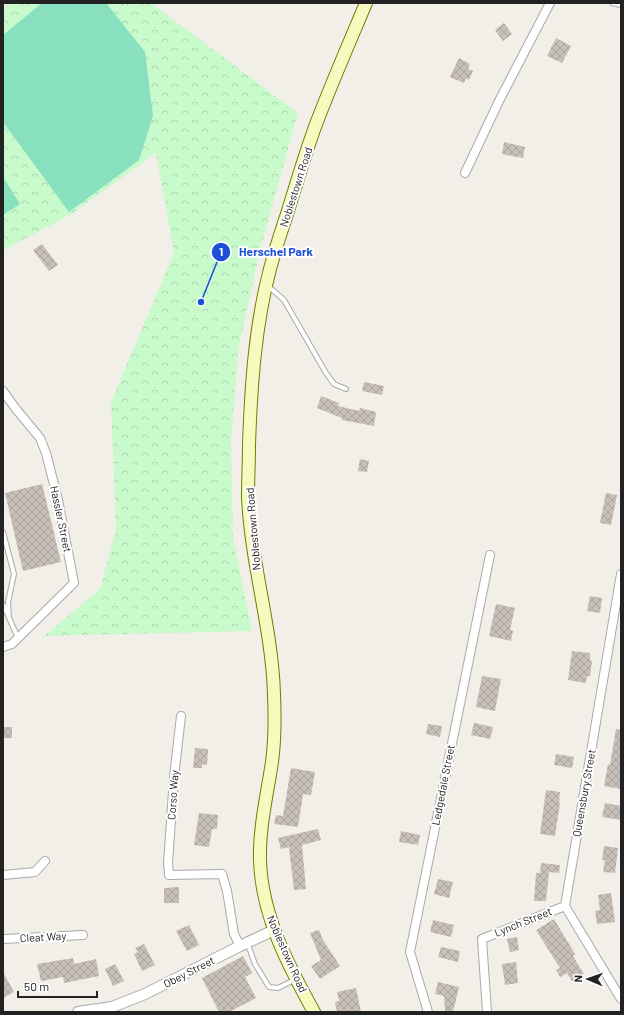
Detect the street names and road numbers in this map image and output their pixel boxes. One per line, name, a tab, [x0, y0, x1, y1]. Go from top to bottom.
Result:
street label: Noblestown Road	[277, 145, 315, 228]
street label: Hassler Street	[48, 484, 75, 553]
street label: Noblestown Road	[242, 487, 263, 571]
street label: Ledgedale Street	[428, 743, 457, 826]
street label: Queensbury Street	[569, 748, 598, 838]
street label: Corso Way	[164, 770, 181, 820]
street label: Lynch Street	[492, 904, 553, 939]
street label: Noblestown Road	[265, 913, 310, 994]
street label: Cleat Way	[19, 929, 67, 944]
street label: Obey Street	[161, 953, 217, 990]

